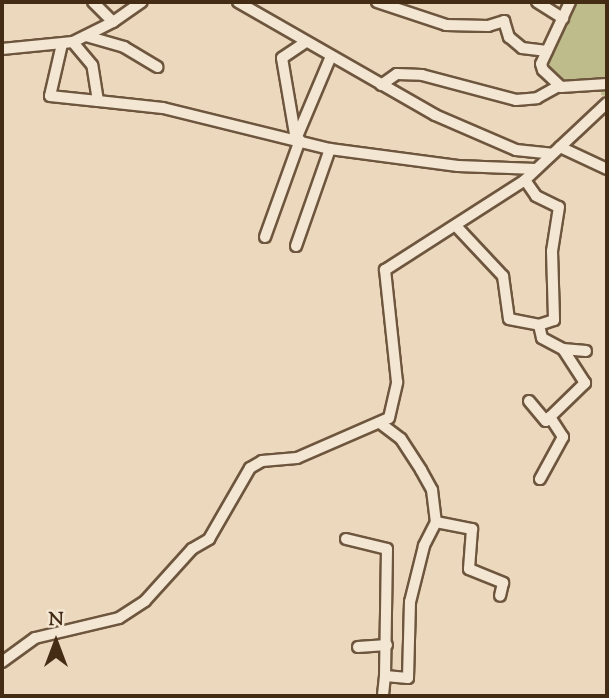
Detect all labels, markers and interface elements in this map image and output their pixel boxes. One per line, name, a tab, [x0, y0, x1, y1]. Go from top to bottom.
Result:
north arrow	[21, 607, 91, 677]
text: N	[48, 607, 64, 634]

